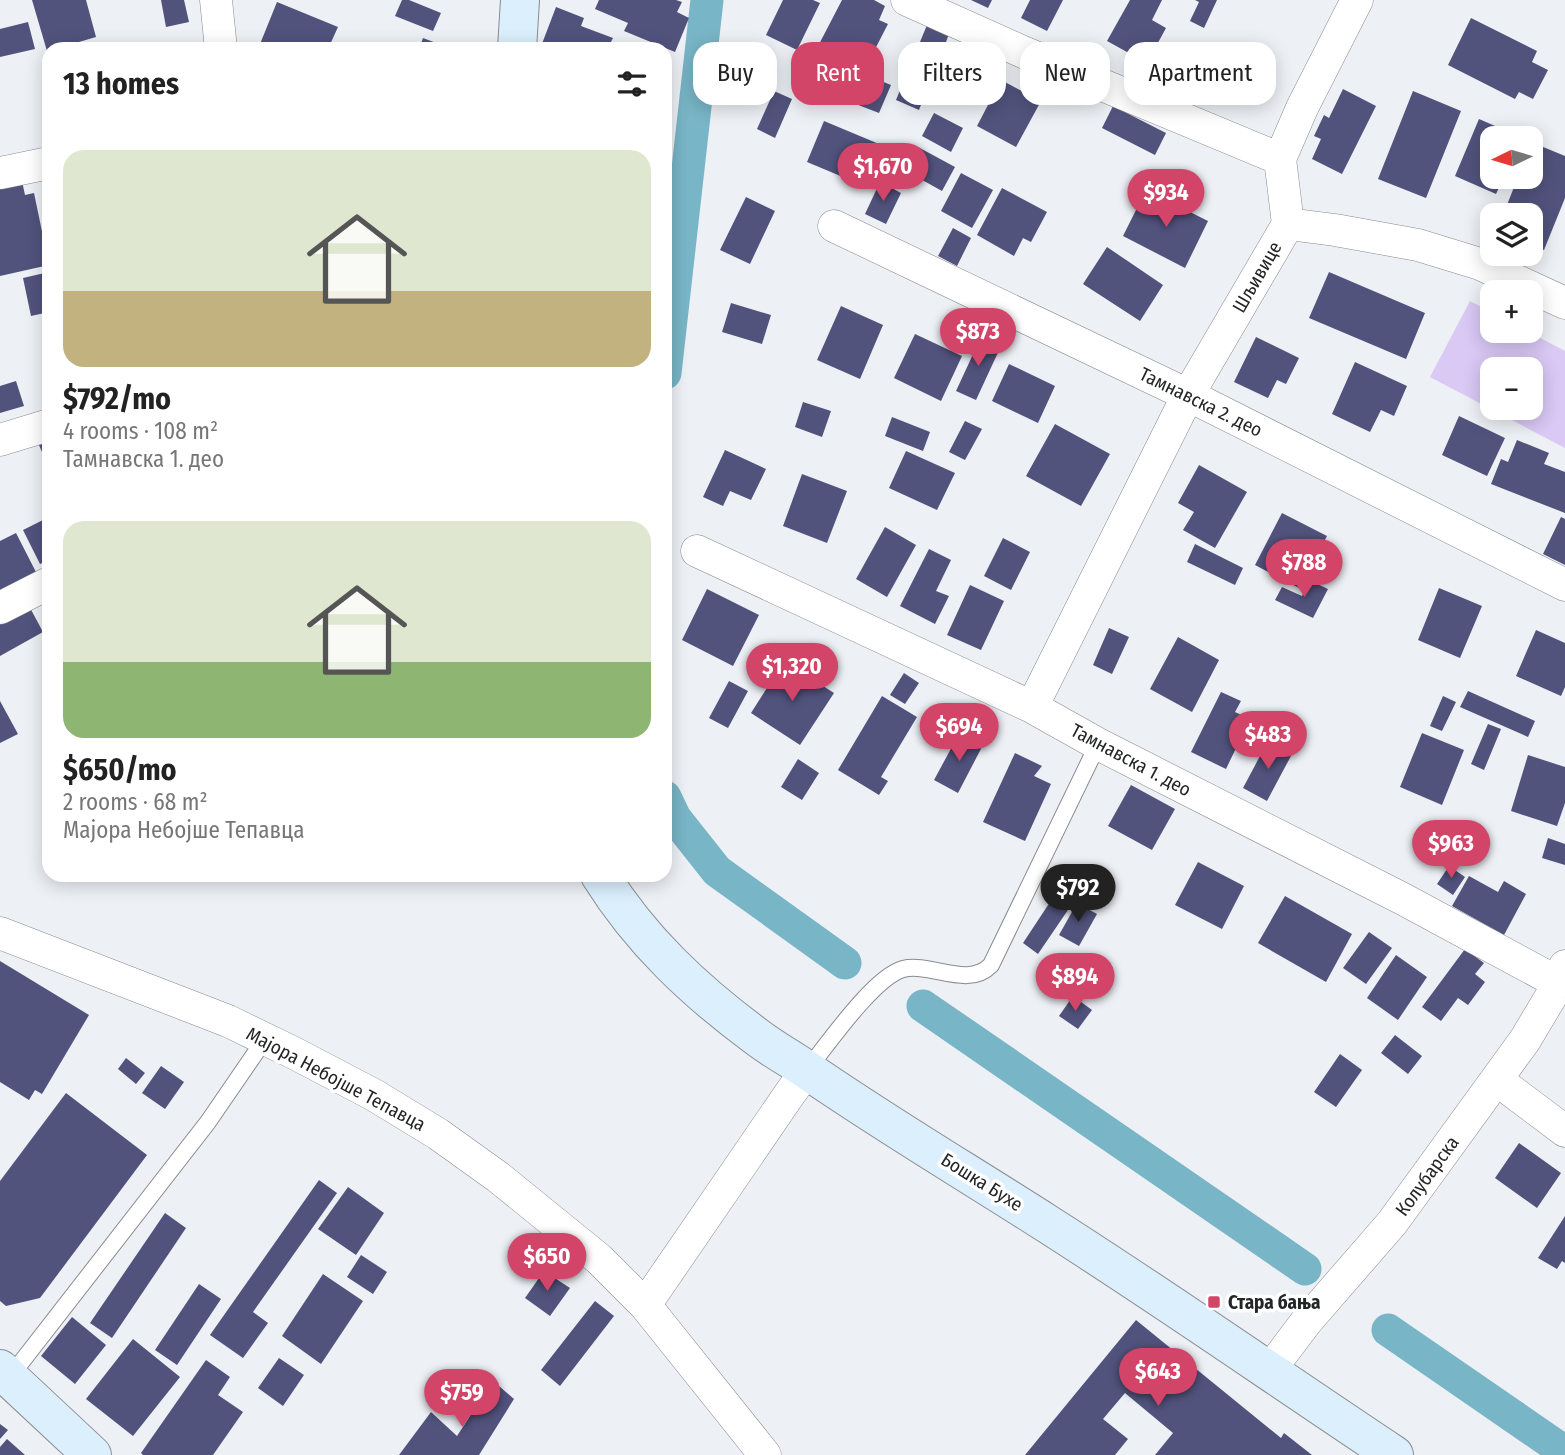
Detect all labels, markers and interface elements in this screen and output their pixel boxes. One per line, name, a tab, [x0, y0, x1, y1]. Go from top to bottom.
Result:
chip: Buy	[693, 42, 777, 105]
chip: Rent	[791, 42, 884, 105]
chip: Filters	[898, 42, 1006, 105]
chip: New	[1020, 42, 1110, 105]
chip: Apartment	[1124, 42, 1276, 105]
icon: filters	[613, 65, 651, 103]
text: 13 homes	[63, 66, 179, 102]
north arrow	[1480, 126, 1544, 189]
map controls	[1480, 126, 1543, 420]
pin: $1,670	[826, 144, 940, 203]
text: $1,670	[853, 152, 913, 180]
pin: $934	[1125, 170, 1207, 229]
text: $934	[1143, 178, 1189, 206]
icon: home	[294, 196, 420, 322]
button: layers	[1480, 203, 1543, 266]
street label: Шљивице	[1227, 237, 1287, 317]
button: +	[1480, 280, 1543, 343]
pin: $873	[937, 308, 1019, 368]
text: $873	[956, 317, 1000, 345]
button: −	[1480, 357, 1543, 420]
street label: Тамнавска 2. део	[1136, 362, 1266, 442]
text: $792/mo	[63, 381, 171, 417]
text: 4 rooms · 108 m²	[63, 417, 218, 445]
text: Тамнавска 1. део	[63, 445, 224, 473]
pin: $788	[1263, 540, 1345, 599]
text: $788	[1282, 548, 1326, 576]
icon: home	[294, 567, 420, 693]
pin: $1,320	[735, 644, 849, 703]
text: $1,320	[762, 652, 822, 680]
pin: $694	[918, 704, 1000, 763]
text: $694	[936, 712, 982, 740]
pin: $483	[1227, 712, 1309, 771]
street label: Тамнавска 1. део	[1067, 719, 1195, 801]
text: $483	[1245, 720, 1291, 748]
text: $650/mo	[63, 752, 177, 788]
text: 2 rooms · 68 m²	[63, 788, 208, 816]
text: Мајора Небојше Тепавца	[63, 816, 305, 844]
pin: $963	[1410, 820, 1492, 880]
text: $963	[1428, 829, 1474, 857]
pin: $792	[1037, 864, 1119, 924]
text: $792	[1057, 873, 1099, 901]
pin: $894	[1034, 954, 1116, 1013]
text: $894	[1052, 962, 1098, 990]
street label: Мајора Небојше Тепавца	[243, 1022, 429, 1136]
street label: Колубарска	[1390, 1132, 1464, 1220]
street label: Бошка Бухе	[937, 1148, 1027, 1216]
pin: $650	[506, 1234, 588, 1293]
text: $650	[523, 1242, 571, 1270]
place label: Стара бања	[1228, 1291, 1320, 1314]
marker: Стара бања	[1206, 1294, 1222, 1310]
pin: $643	[1117, 1348, 1199, 1408]
text: $643	[1135, 1357, 1181, 1385]
pin: $759	[421, 1370, 503, 1429]
text: $759	[440, 1378, 484, 1406]

